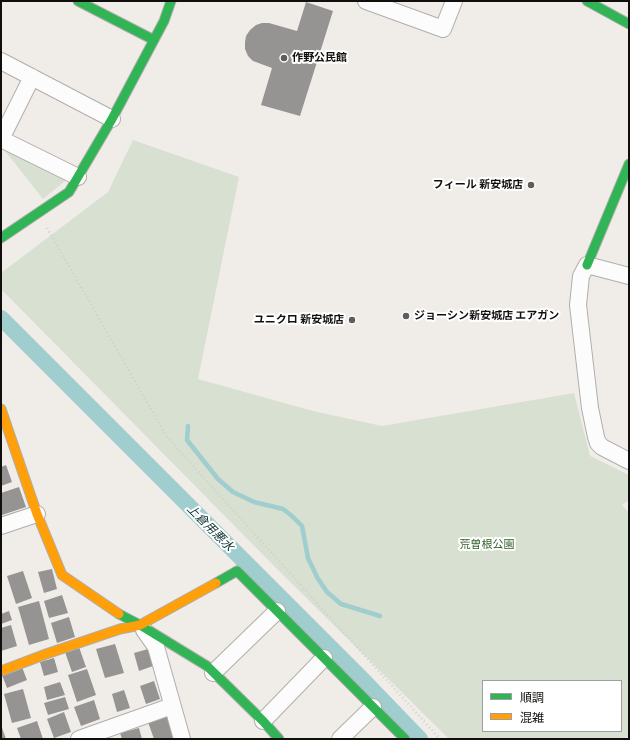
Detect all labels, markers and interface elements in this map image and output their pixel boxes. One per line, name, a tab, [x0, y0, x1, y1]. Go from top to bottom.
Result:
place label: 作野公民館	[292, 51, 347, 65]
marker: 作野公民館	[279, 53, 289, 63]
place label: フィール 新安城店	[433, 178, 523, 192]
marker: フィール 新安城店	[526, 180, 536, 190]
place label: ジョーシン新安城店 エアガン	[414, 309, 559, 323]
marker: ジョーシン新安城店 エアガン	[401, 311, 411, 321]
place label: ユニクロ 新安城店	[254, 313, 344, 327]
marker: ユニクロ 新安城店	[347, 315, 357, 325]
water label: 上倉用悪水	[184, 502, 236, 554]
park label: 荒曽根公園	[460, 538, 514, 552]
legend	[482, 680, 622, 732]
text: 順調	[520, 690, 544, 705]
text: 混雑	[520, 710, 544, 725]

